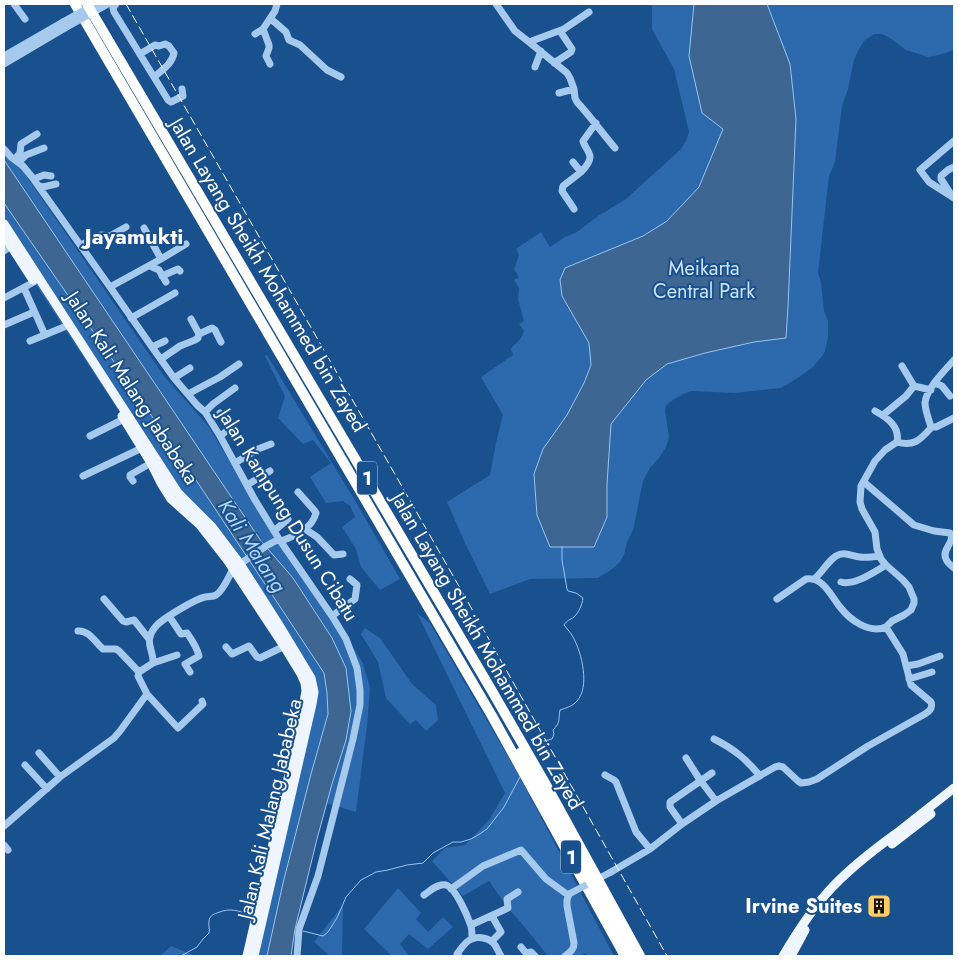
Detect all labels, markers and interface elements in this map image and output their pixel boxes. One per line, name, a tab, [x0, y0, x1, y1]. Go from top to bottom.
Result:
street label: Jalan Layang Sheikh Mohammed bin Zayed	[161, 110, 374, 438]
district label: Jayamukti	[81, 220, 183, 252]
park label: Meikarta Central Park	[653, 254, 755, 306]
street label: Jalan Kali Malang Jababeka	[57, 283, 206, 490]
street label: Jalan Kampung Dusun Cibatu	[209, 401, 365, 627]
road number: 1	[357, 462, 377, 494]
street label: Jalan Layang Sheikh Mohammed bin Zayed	[382, 484, 590, 815]
water label: Kali Malang	[211, 493, 294, 599]
street label: Jalan Kali Malang Jababeka	[230, 696, 309, 925]
road number: 1	[561, 840, 581, 874]
place label: Irvine Suites	[745, 892, 862, 921]
building icon: Irvine Suites	[866, 893, 892, 919]

